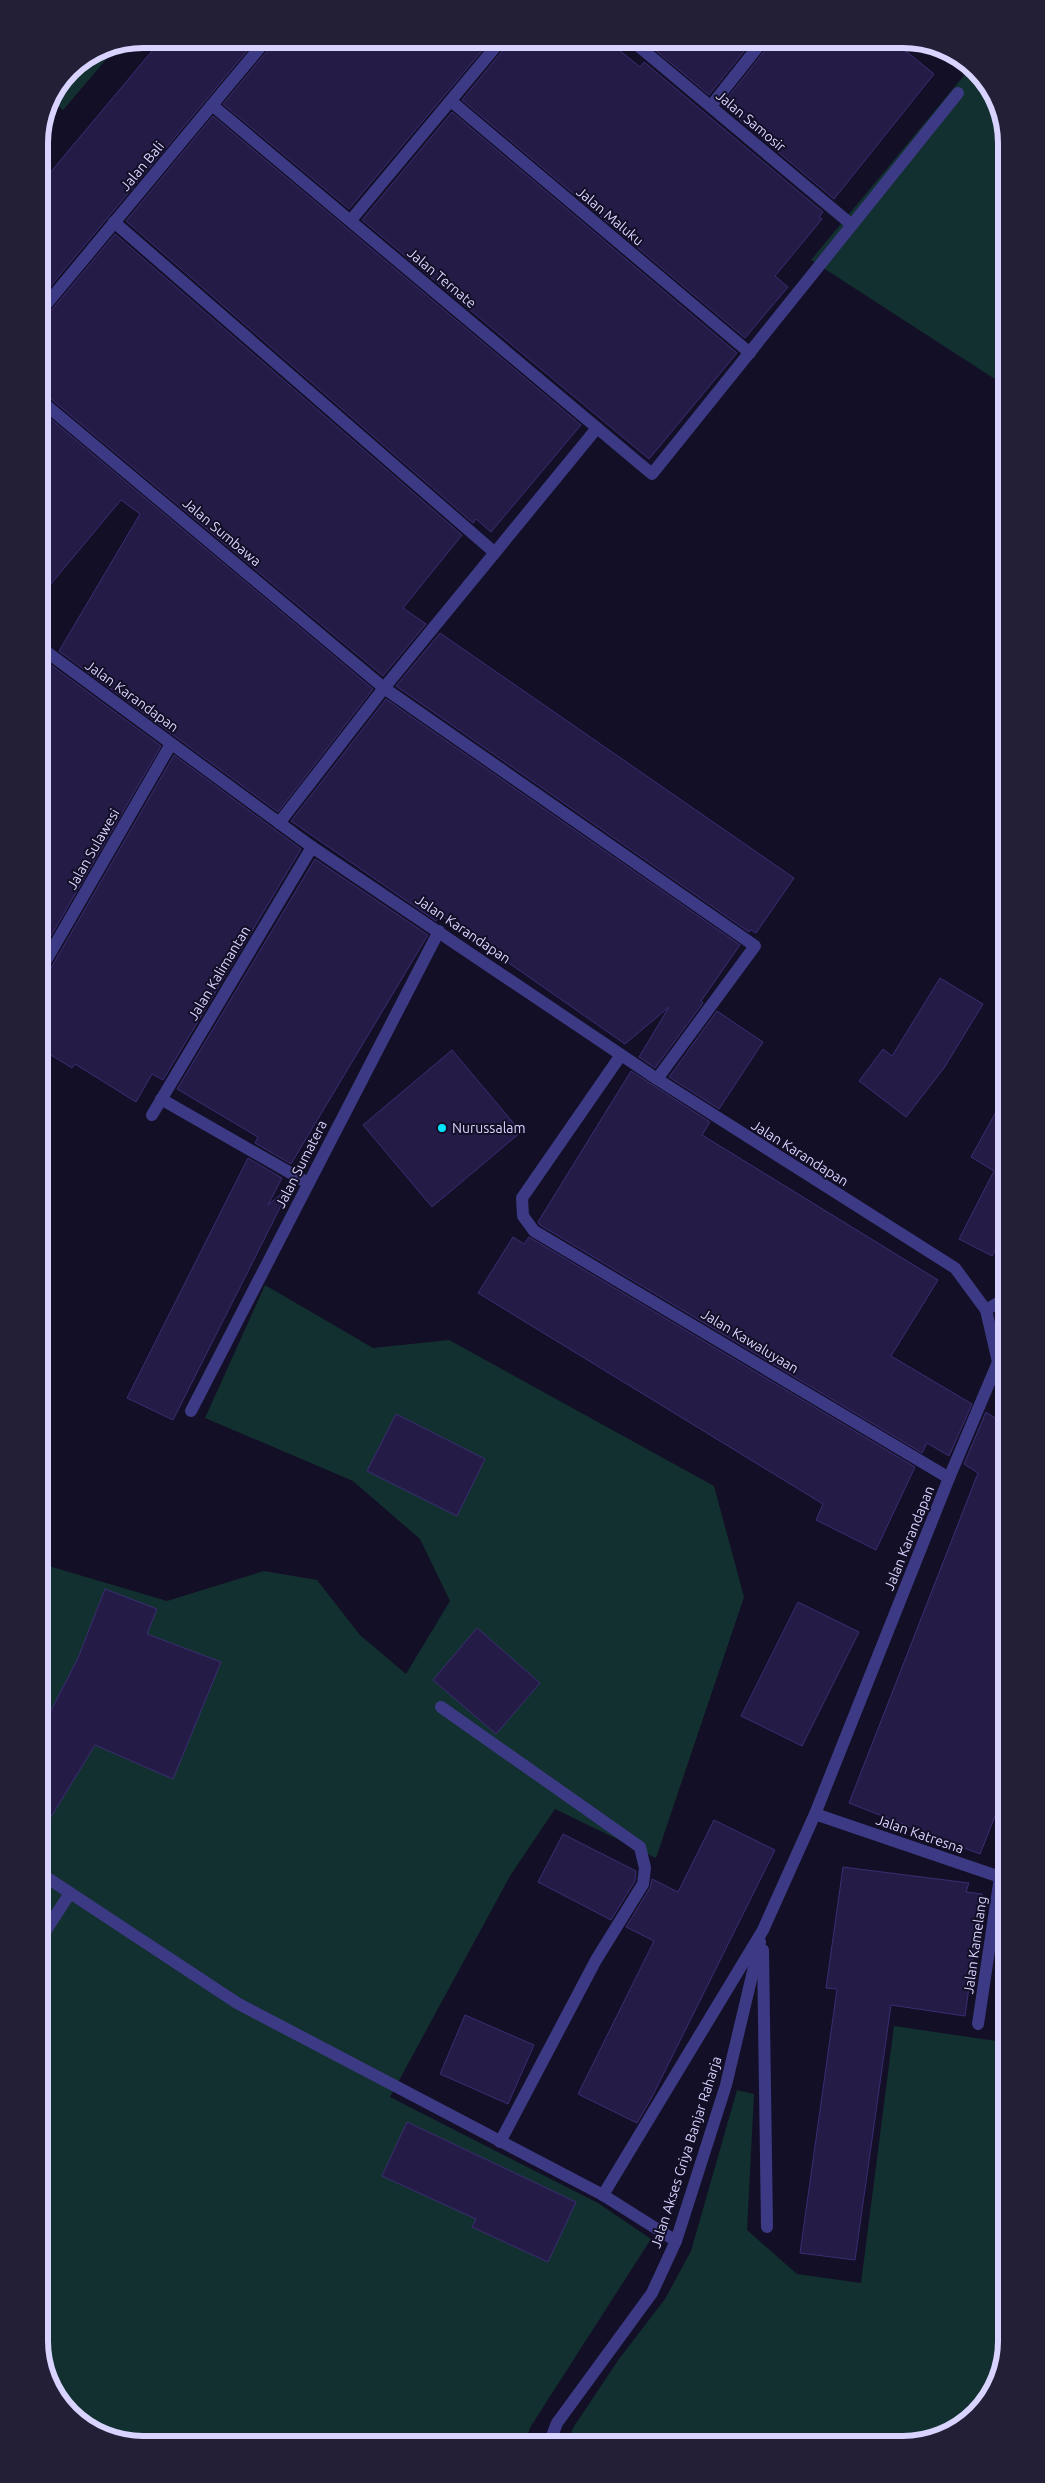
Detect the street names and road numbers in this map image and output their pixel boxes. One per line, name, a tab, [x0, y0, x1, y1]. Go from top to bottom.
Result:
street label: Jalan Samosir	[713, 87, 790, 155]
street label: Jalan Bali	[117, 138, 167, 194]
street label: Jalan Maluku	[573, 183, 647, 249]
street label: Jalan Ternate	[404, 245, 480, 311]
street label: Jalan Sumbawa	[180, 495, 264, 569]
street label: Jalan Karandapan	[82, 657, 182, 735]
street label: Jalan Sulawesi	[63, 806, 123, 892]
street label: Jalan Karandapan	[412, 891, 514, 967]
street label: Jalan Kalimantan	[185, 923, 253, 1023]
street label: Jalan Sumatera	[272, 1117, 330, 1211]
street label: Jalan Karandapan	[749, 1117, 851, 1189]
street label: Jalan Kawaluyaan	[698, 1306, 802, 1376]
street label: Jalan Karandapan	[881, 1483, 937, 1593]
street label: Jalan Katresna	[874, 1812, 966, 1856]
street label: Jalan Kamelang	[960, 1895, 990, 1995]
street label: Jalan Akses Griya Banjar Raharja	[647, 2054, 725, 2250]

